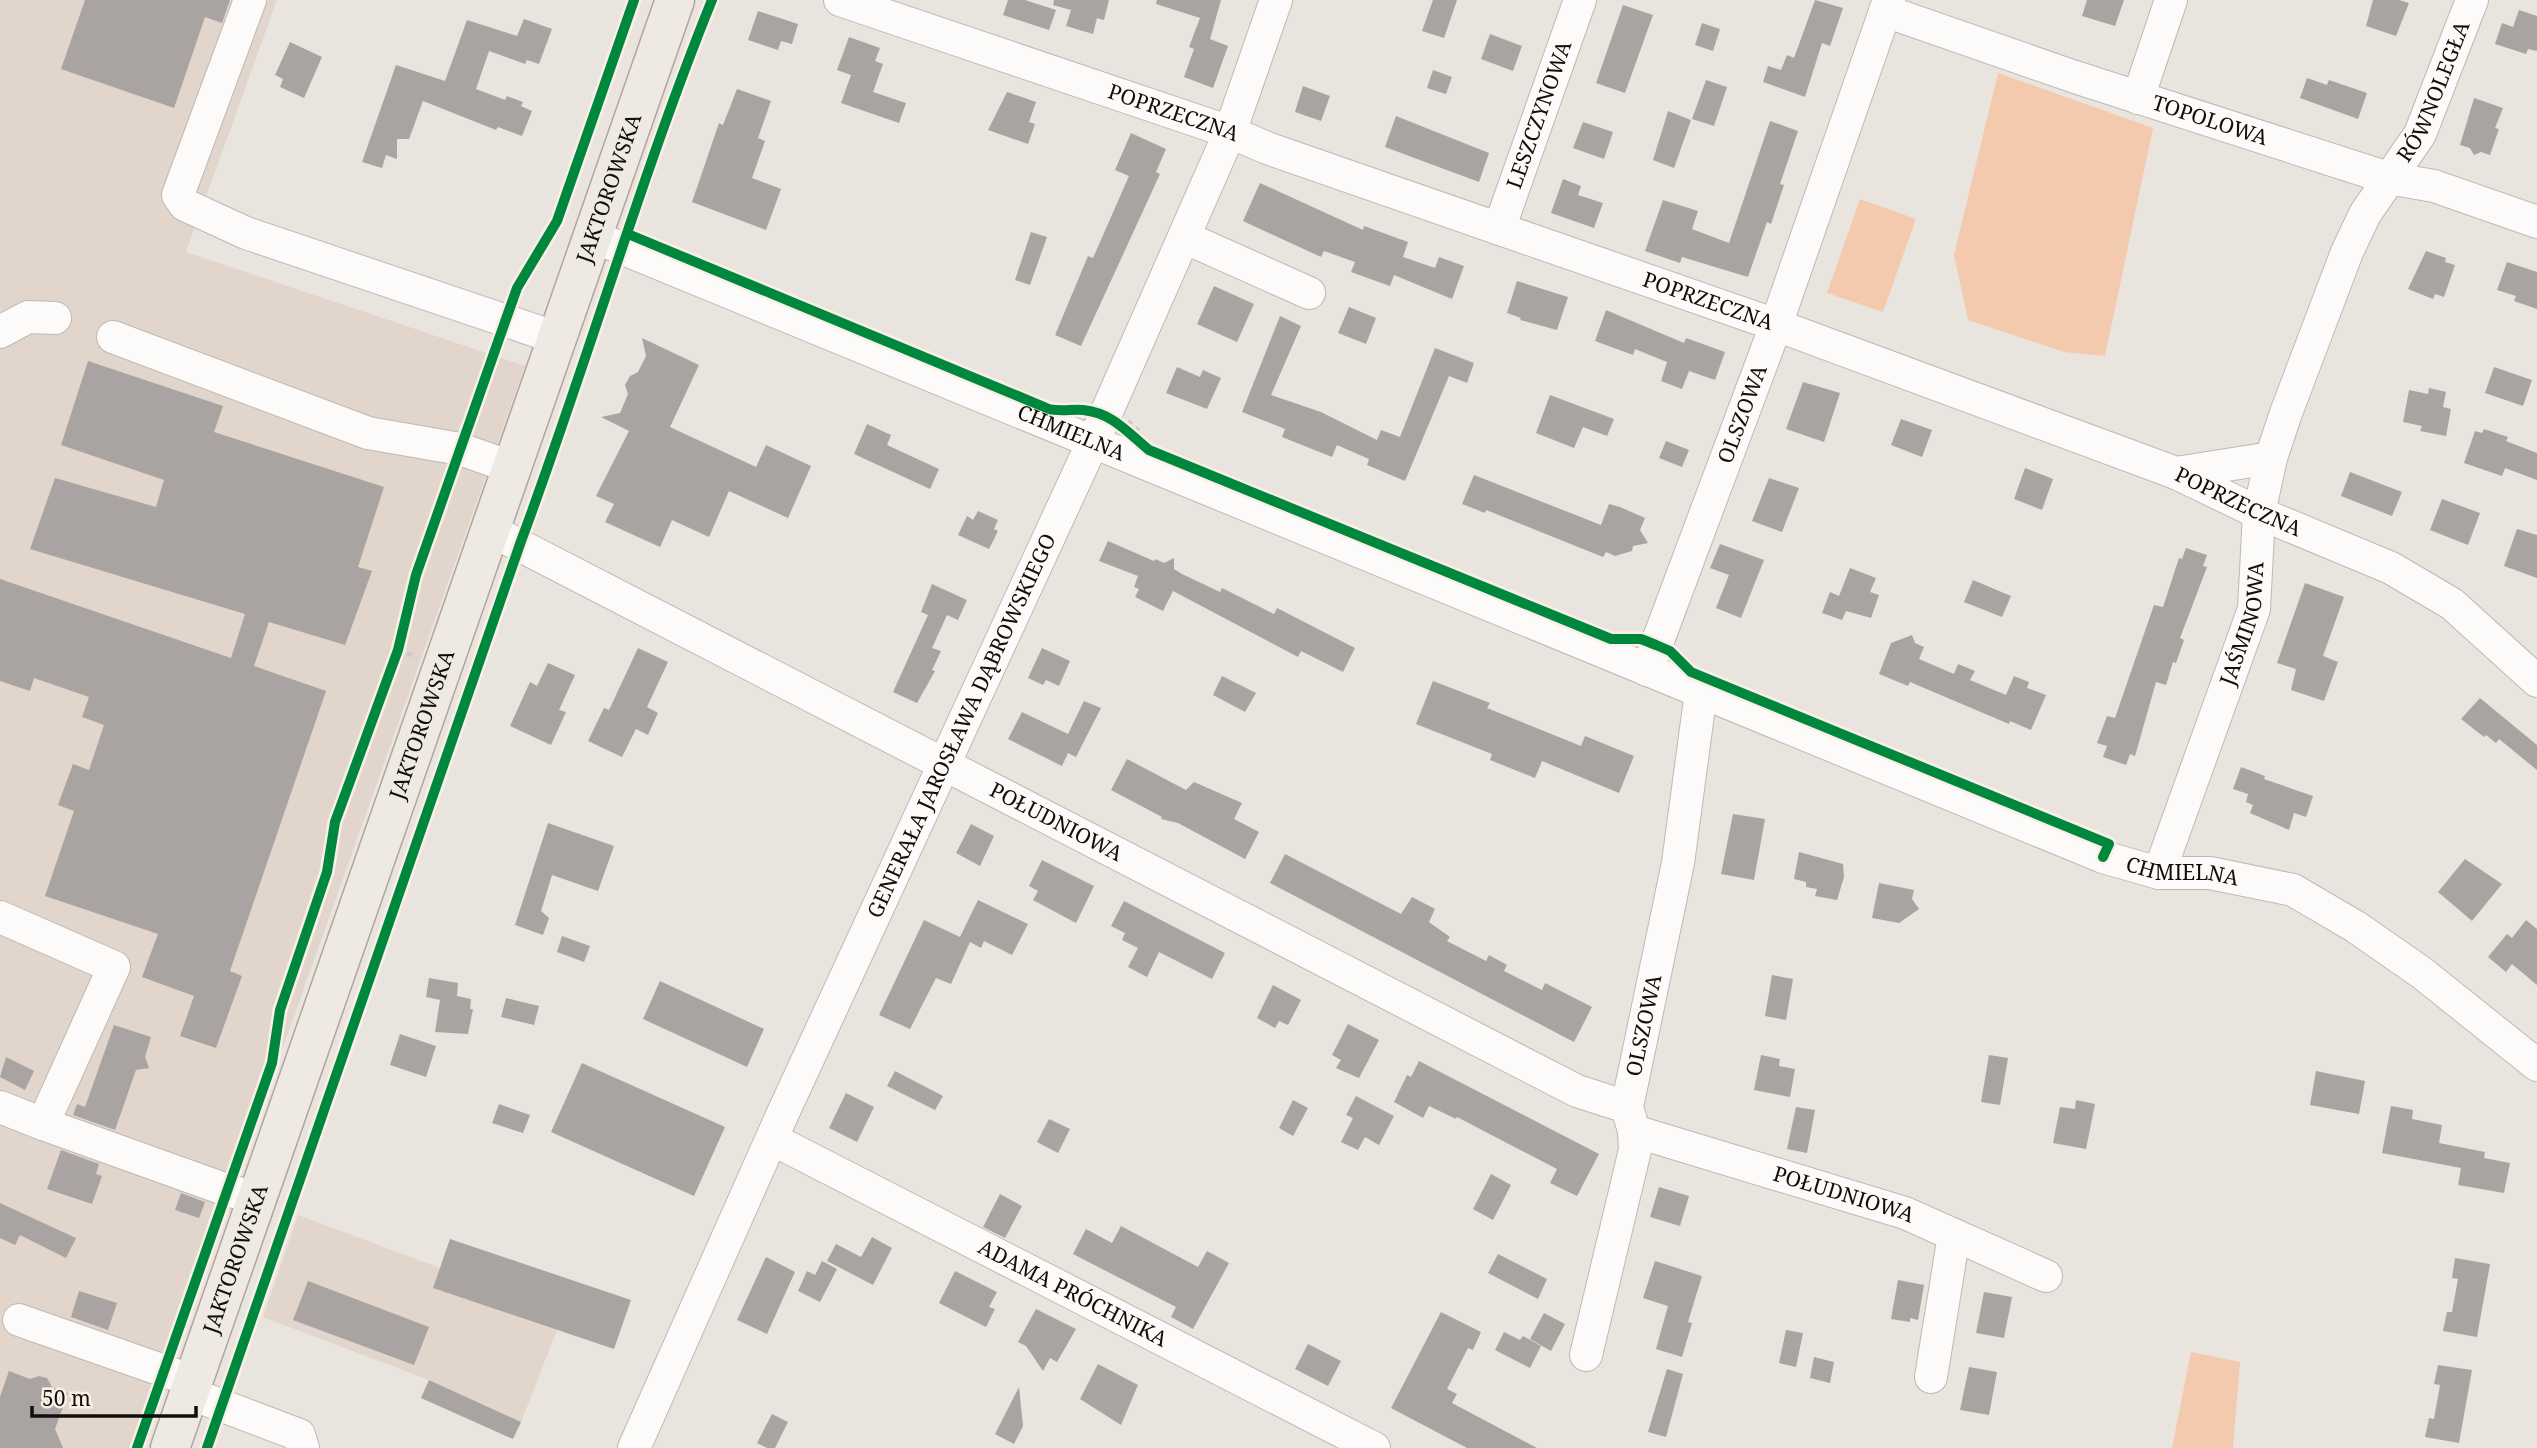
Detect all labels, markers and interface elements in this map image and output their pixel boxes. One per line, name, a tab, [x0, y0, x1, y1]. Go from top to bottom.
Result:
street label: RÓWNOLEGŁA	[2390, 17, 2476, 167]
street label: LESZCZYNOWA	[1499, 37, 1578, 192]
street label: POPRZECZNA	[1105, 77, 1244, 147]
street label: TOPOLOWA	[2149, 88, 2272, 151]
street label: JAKTOROWSKA	[569, 109, 647, 268]
street label: POPRZECZNA	[1639, 265, 1778, 336]
street label: OLSZOWA	[1711, 361, 1773, 467]
street label: CHMIELNA	[1013, 397, 1130, 467]
street label: POPRZECZNA	[2171, 460, 2306, 542]
street label: GENERAŁA JAROSŁAWA DĄBROWSKIEGO	[860, 529, 1062, 922]
street label: JAŚMINOWA	[2212, 561, 2269, 690]
street label: JAKTOROWSKA	[382, 646, 460, 804]
street label: POŁUDNIOWA	[985, 775, 1128, 867]
street label: CHMIELNA	[2123, 849, 2242, 892]
street label: OLSZOWA	[1619, 972, 1667, 1079]
street label: POŁUDNIOWA	[1770, 1159, 1919, 1229]
street label: JAKTOROWSKA	[196, 1180, 274, 1338]
street label: ADAMA PRÓCHNIKA	[974, 1232, 1173, 1353]
scale bar	[32, 1374, 196, 1418]
text: 50 m	[42, 1384, 91, 1412]

